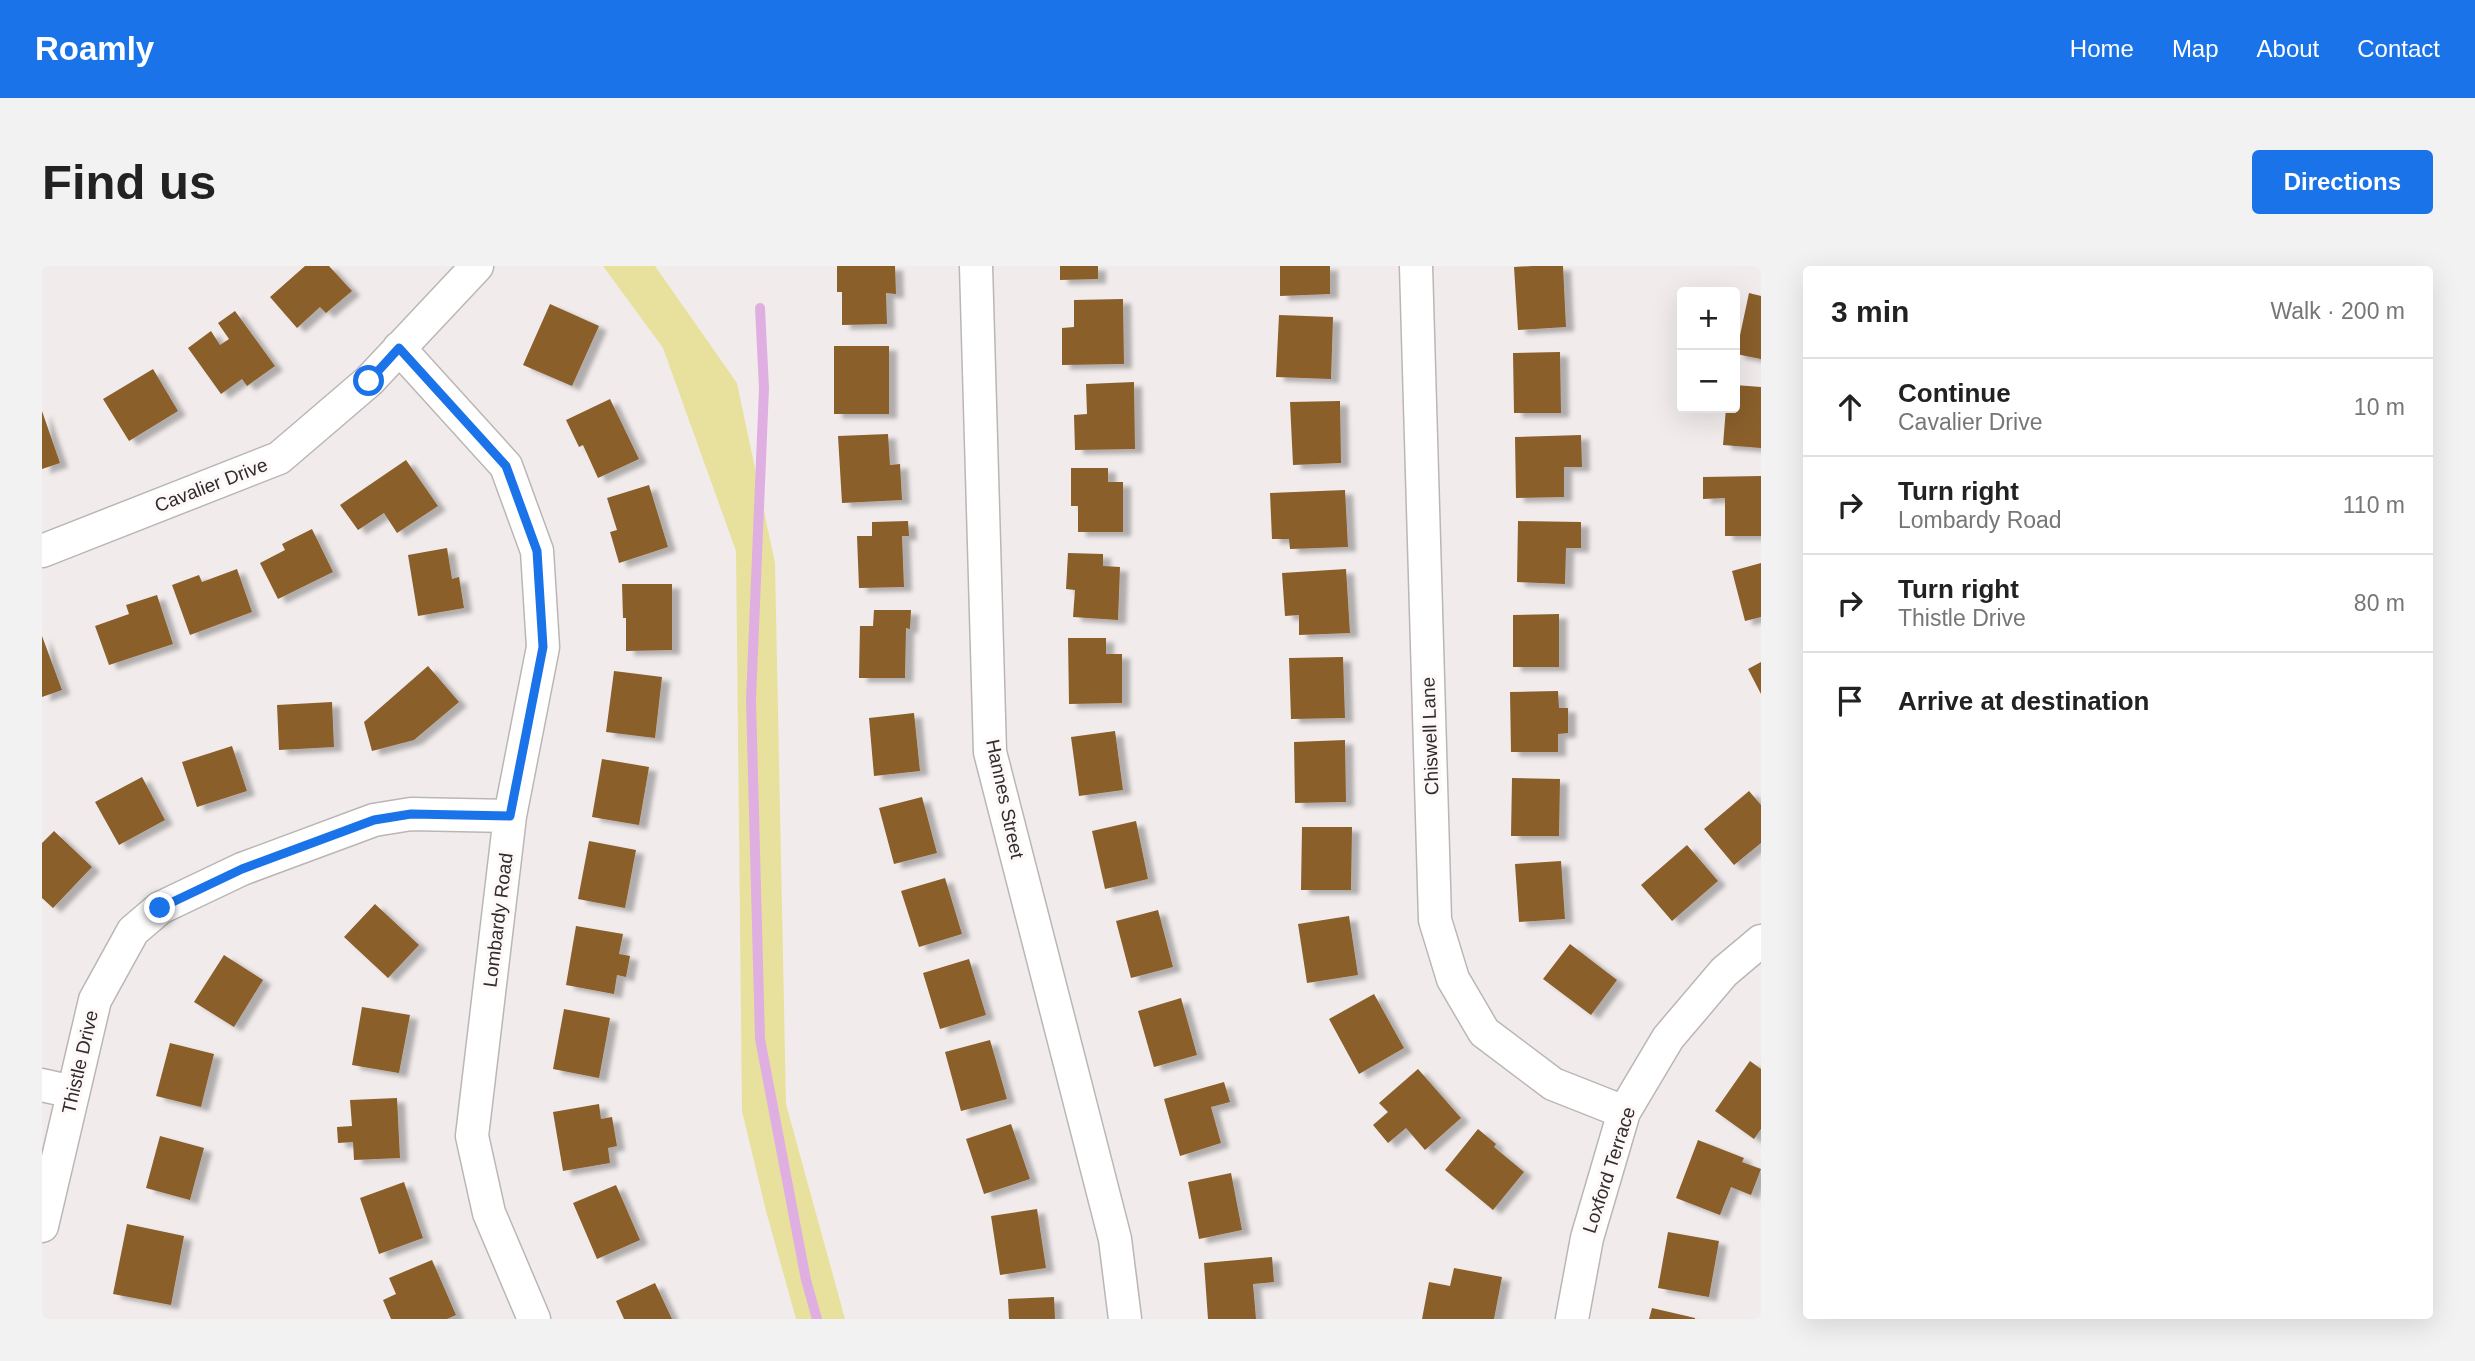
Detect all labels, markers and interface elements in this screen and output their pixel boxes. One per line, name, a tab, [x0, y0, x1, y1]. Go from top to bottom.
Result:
text: Roamly	[35, 30, 154, 67]
text: Home	[2070, 35, 2134, 62]
text: Map	[2172, 35, 2219, 62]
text: About	[2257, 35, 2319, 62]
text: Contact	[2357, 35, 2440, 62]
button: Directions	[2252, 150, 2433, 214]
text: Find us	[42, 155, 216, 209]
map controls	[1677, 287, 1740, 413]
button: +	[1677, 287, 1740, 350]
text: 3 min	[1831, 295, 1909, 328]
text: Walk · 200 m	[2270, 298, 2405, 324]
button: −	[1677, 350, 1740, 413]
route start	[353, 365, 384, 396]
text: Continue	[1898, 378, 2011, 408]
icon: ahead	[1831, 388, 1869, 426]
text: 10 m	[2354, 394, 2405, 420]
text: Cavalier Drive	[1898, 409, 2042, 435]
street label: Cavalier Drive	[152, 454, 270, 516]
text: Turn right	[1898, 476, 2019, 506]
icon: right	[1831, 486, 1869, 524]
text: 110 m	[2343, 492, 2405, 518]
text: Lombardy Road	[1898, 507, 2062, 533]
text: Turn right	[1898, 574, 2019, 604]
icon: right	[1831, 584, 1869, 622]
text: 80 m	[2354, 590, 2405, 616]
text: Thistle Drive	[1898, 605, 2026, 631]
street label: Chiswell Lane	[1417, 677, 1443, 795]
icon: arrive	[1831, 682, 1869, 720]
text: Arrive at destination	[1898, 686, 2149, 716]
street label: Hannes Street	[982, 737, 1028, 861]
street label: Lombardy Road	[479, 852, 517, 988]
route end	[144, 892, 175, 923]
street label: Thistle Drive	[58, 1008, 102, 1116]
street label: Loxford Terrace	[1579, 1104, 1639, 1236]

